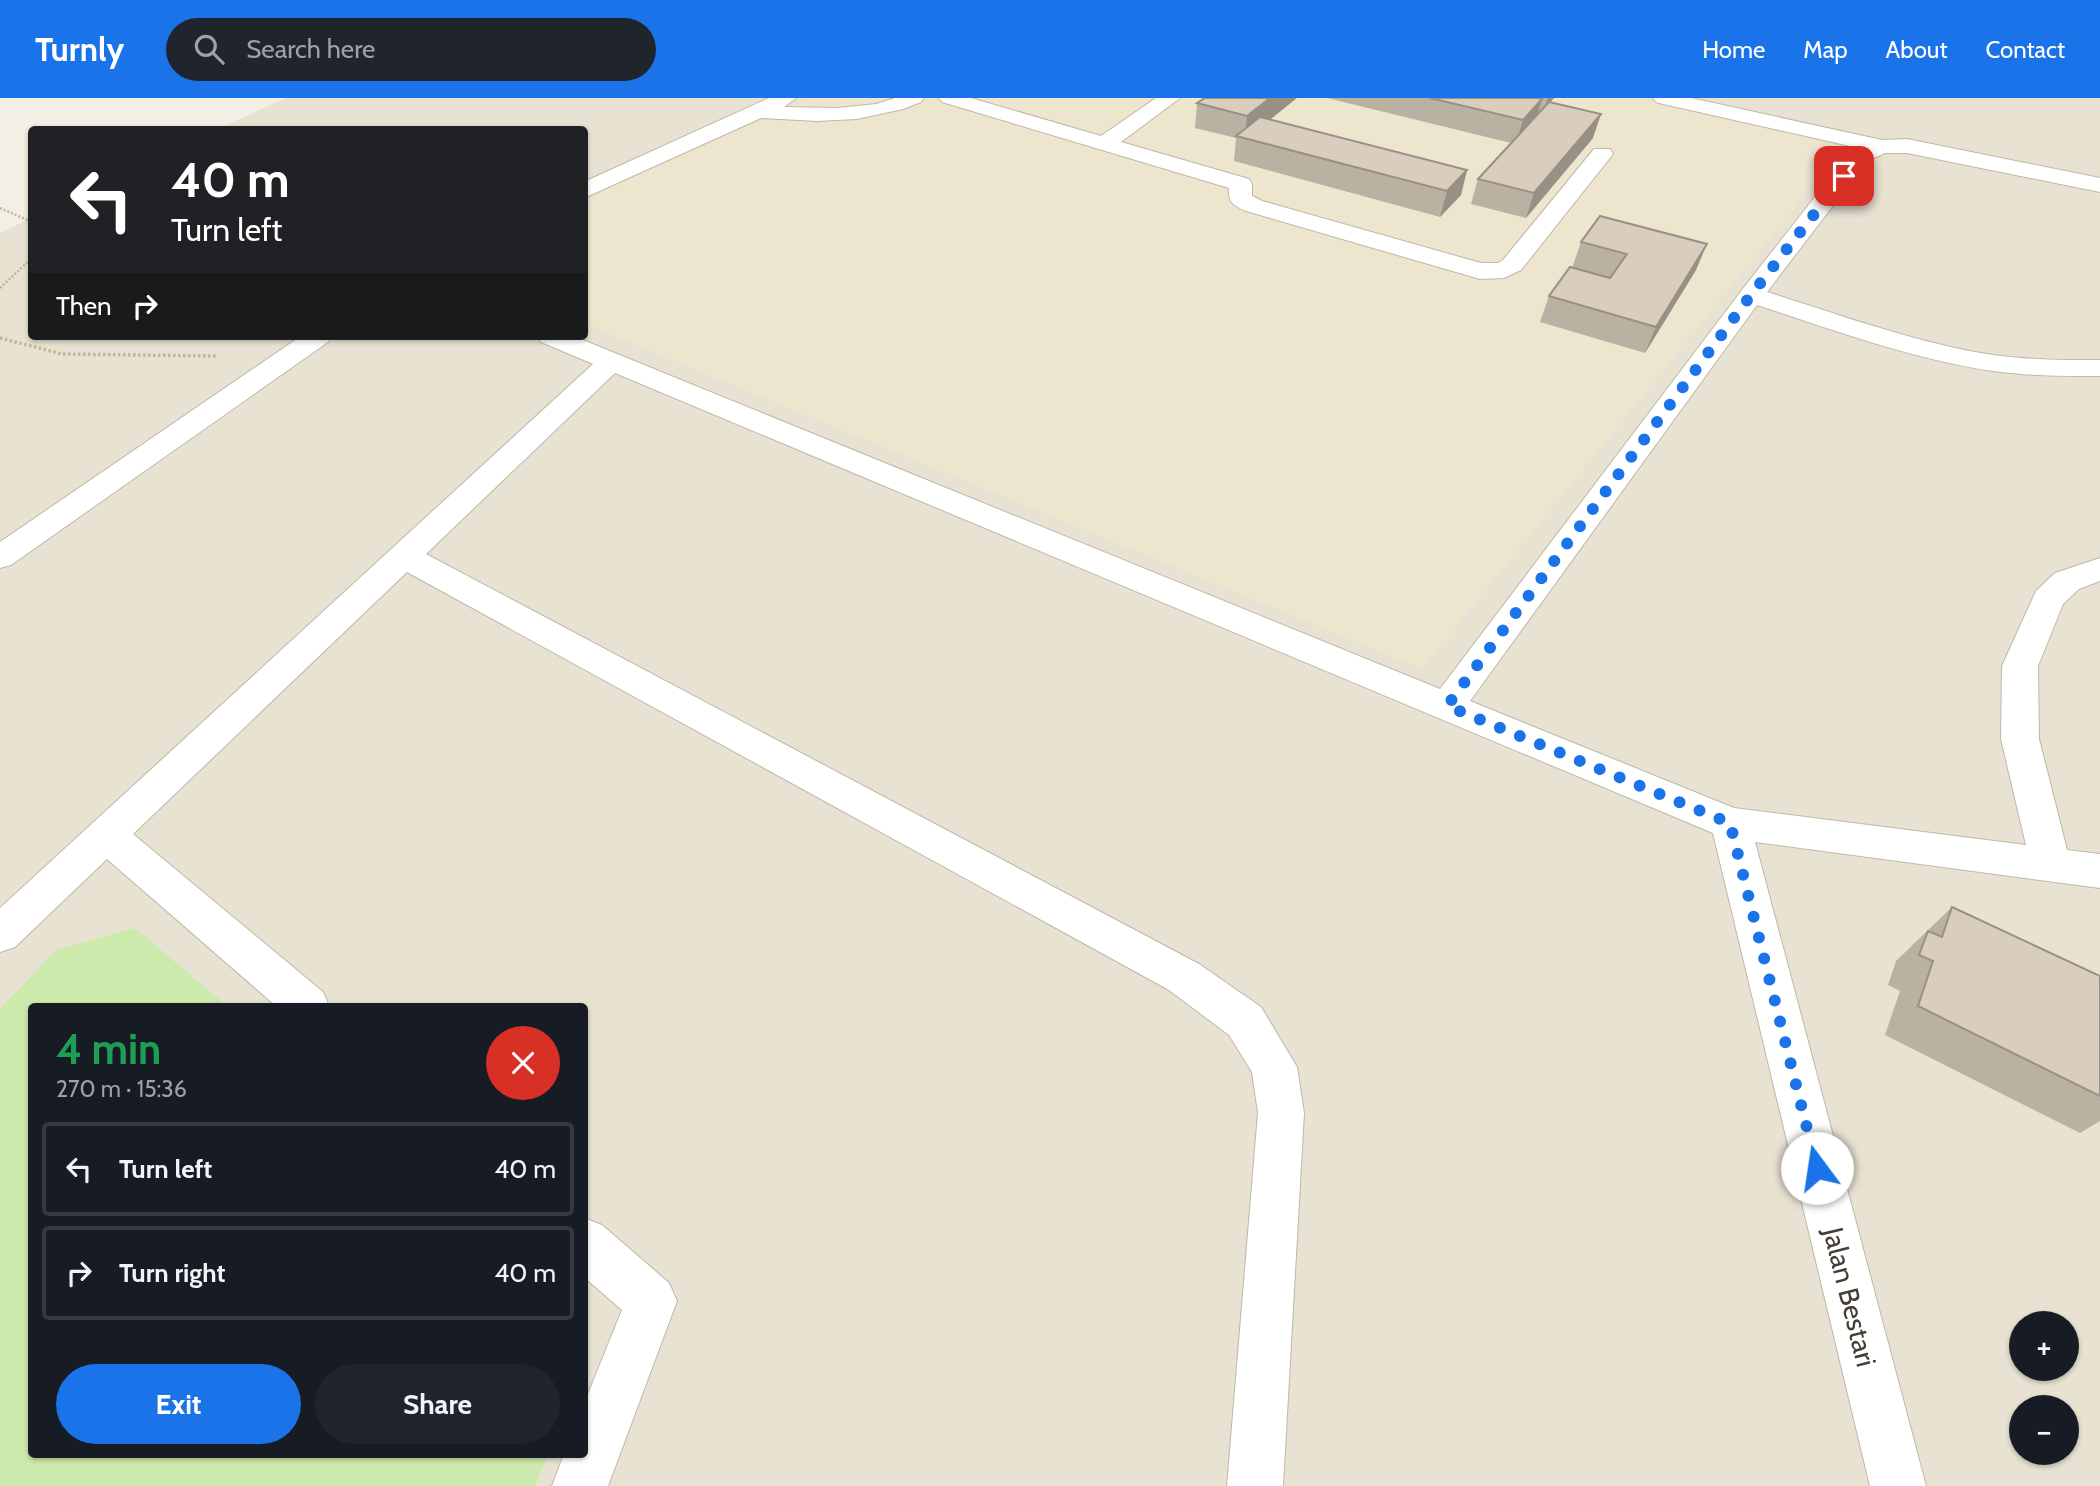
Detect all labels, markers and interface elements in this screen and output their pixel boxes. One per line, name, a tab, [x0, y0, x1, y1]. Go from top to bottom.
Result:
search box	[166, 18, 656, 81]
text: Turnly	[35, 29, 124, 69]
icon: search	[190, 30, 228, 68]
text: Search here	[246, 33, 375, 65]
text: Home	[1702, 35, 1765, 64]
text: Map	[1803, 35, 1848, 64]
text: About	[1886, 35, 1948, 64]
text: Contact	[1986, 35, 2065, 64]
pin	[1814, 146, 1874, 206]
text: 40 m	[171, 150, 290, 209]
icon: left	[56, 154, 147, 245]
icon: arrive	[1825, 157, 1863, 195]
text: Turn left	[171, 210, 282, 249]
icon: right	[126, 287, 164, 325]
text: Then	[56, 290, 112, 322]
text: 4 min	[56, 1023, 161, 1075]
button: close	[486, 1026, 560, 1100]
text: 270 m · 15:36	[56, 1075, 187, 1103]
position arrow	[1780, 1131, 1854, 1205]
icon: left	[60, 1150, 98, 1188]
text: Turn left	[119, 1153, 212, 1185]
text: 40 m	[494, 1153, 556, 1185]
street label: Jalan Bestari	[1816, 1223, 1884, 1370]
icon: right	[60, 1254, 98, 1292]
text: Turn right	[119, 1257, 225, 1289]
text: 40 m	[494, 1257, 556, 1289]
map controls	[2009, 1311, 2079, 1465]
button: +	[2009, 1311, 2079, 1381]
button: Exit	[56, 1364, 301, 1444]
button: Share	[315, 1364, 560, 1444]
button: −	[2009, 1395, 2079, 1465]

